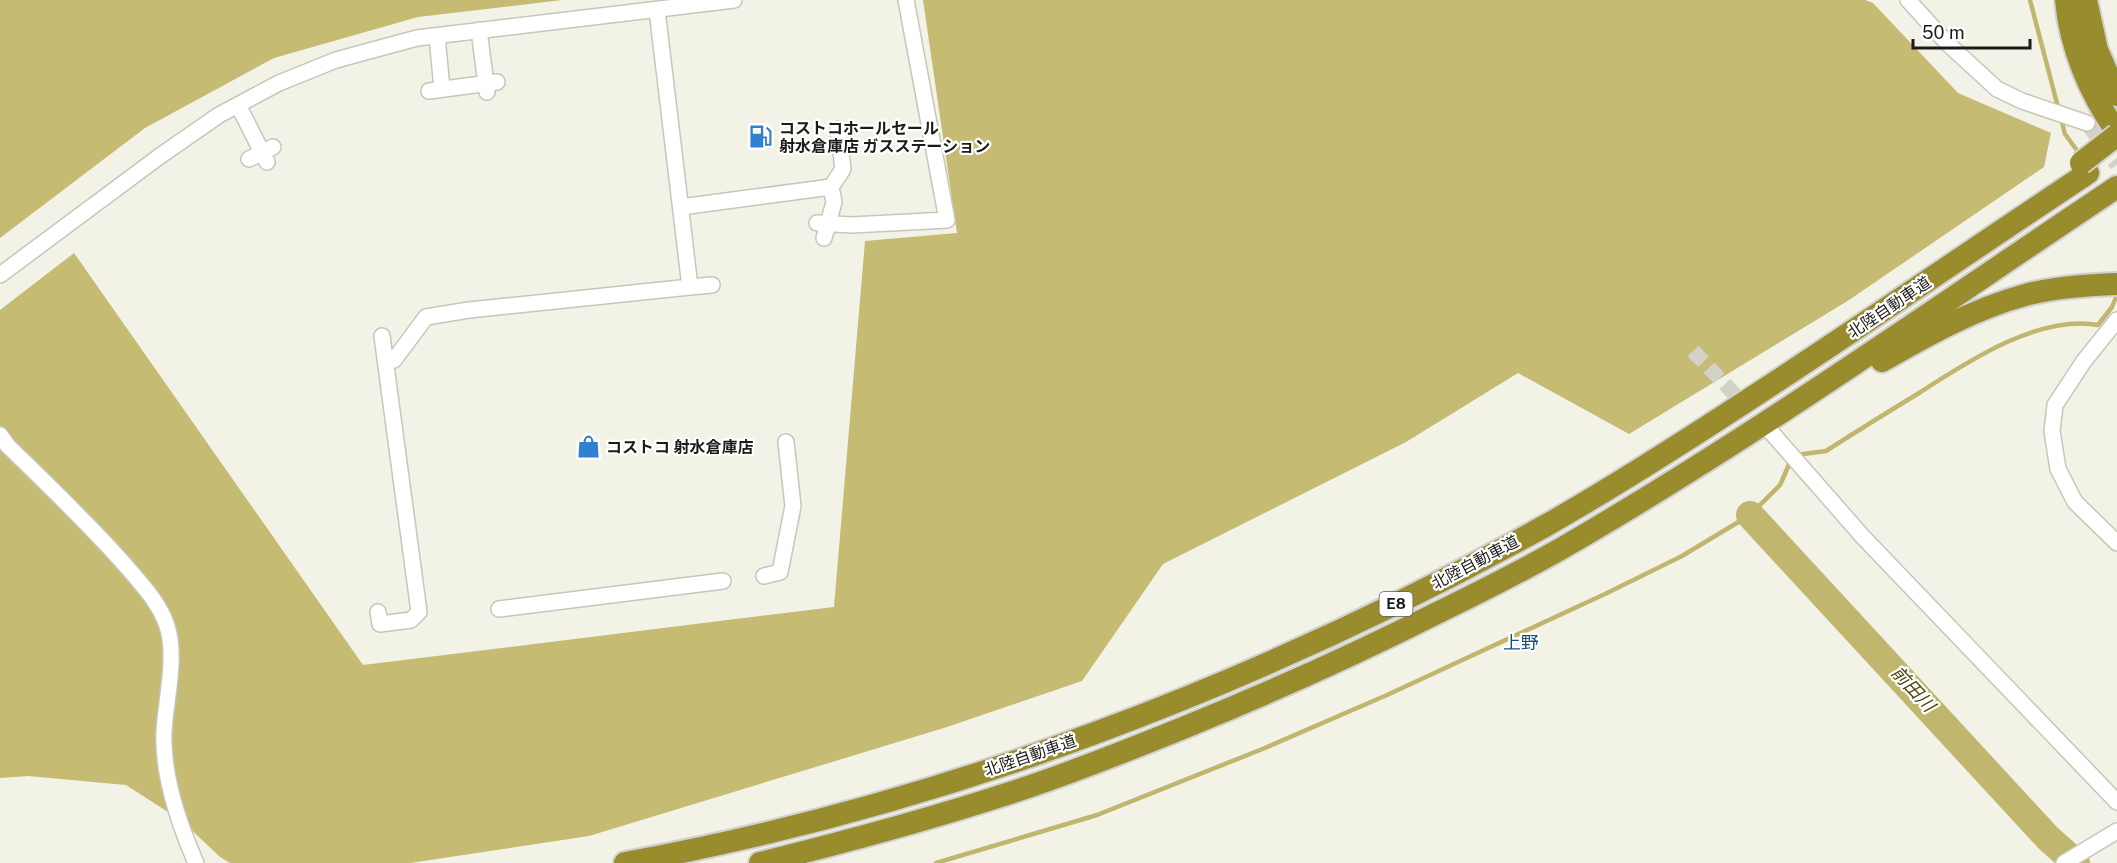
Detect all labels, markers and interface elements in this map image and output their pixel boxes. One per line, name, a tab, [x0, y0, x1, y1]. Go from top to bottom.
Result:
scale bar	[1913, 12, 2030, 50]
text: 50 m	[1922, 22, 1965, 43]
place label: コストコホールセール 射水倉庫店 ガスステーション	[779, 119, 990, 156]
fuel station icon: コストコホールセール 射水倉庫店 ガスステーション	[748, 124, 774, 150]
street label: 北陸自動車道	[1844, 273, 1934, 342]
shop icon: コストコ 射水倉庫店	[575, 434, 601, 460]
place label: コストコ 射水倉庫店	[606, 438, 754, 457]
street label: 北陸自動車道	[1428, 532, 1522, 593]
road number: E8	[1380, 592, 1412, 616]
district label: 上野	[1503, 632, 1539, 653]
water label: 前田川	[1887, 662, 1941, 717]
street label: 北陸自動車道	[982, 731, 1079, 780]

